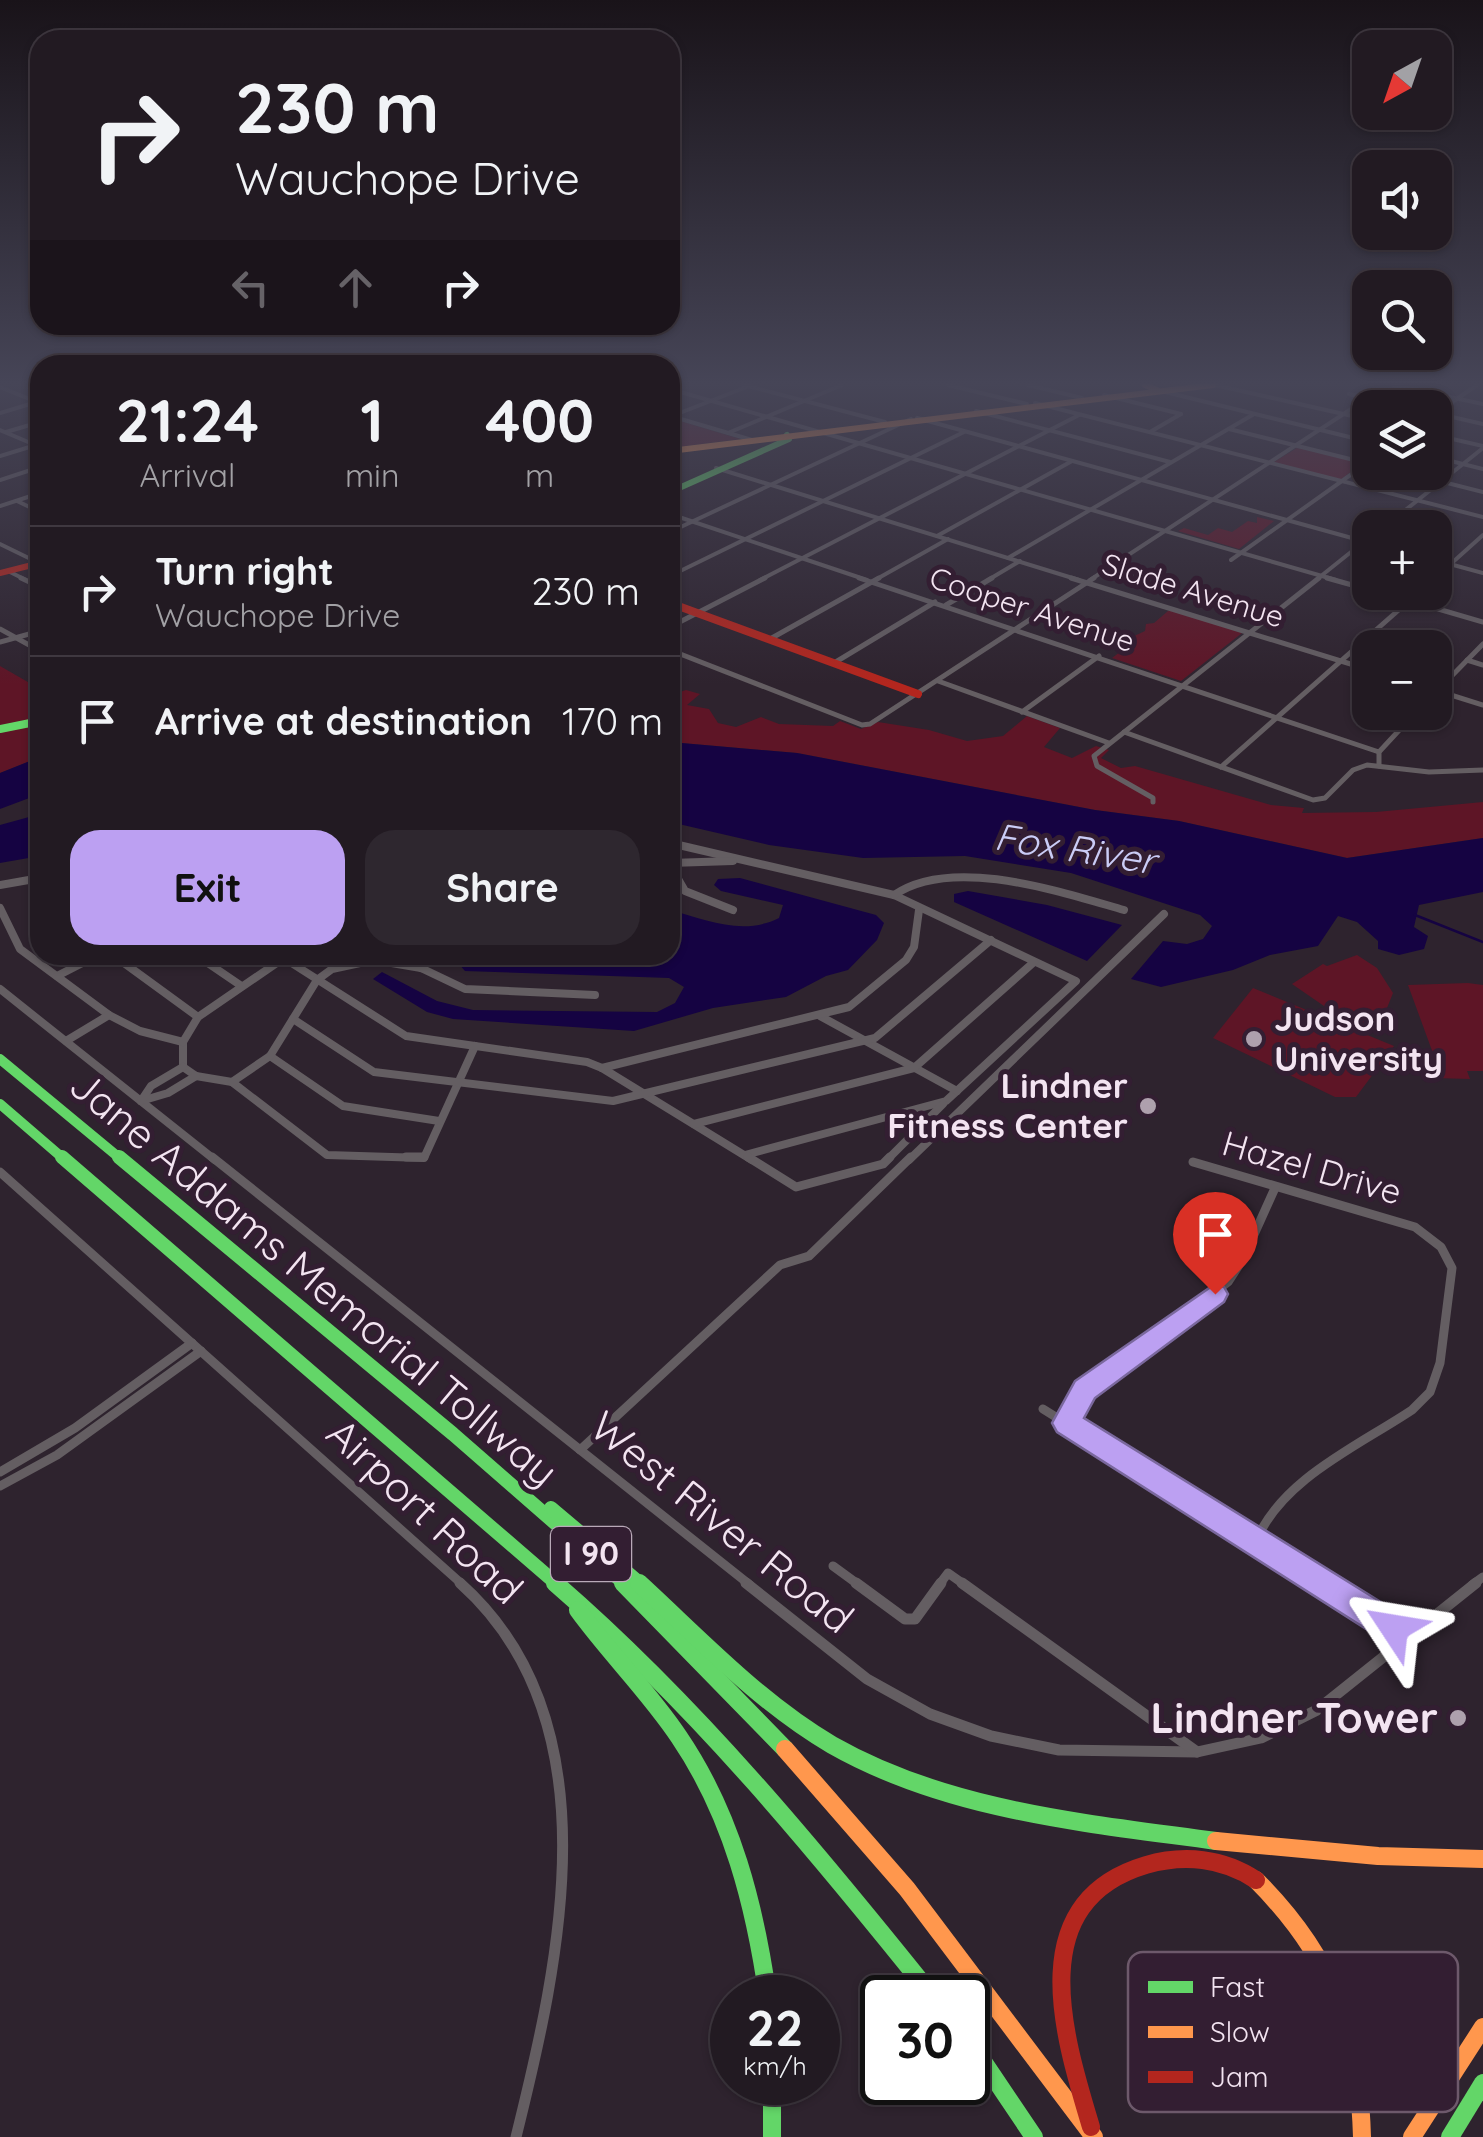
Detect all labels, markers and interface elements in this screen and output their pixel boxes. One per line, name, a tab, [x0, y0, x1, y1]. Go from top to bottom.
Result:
north arrow	[1352, 30, 1452, 130]
map controls	[1352, 30, 1452, 730]
text: 230 m	[235, 63, 440, 151]
icon: right	[70, 70, 200, 200]
text: Wauchope Drive	[235, 150, 580, 206]
button: sound	[1352, 150, 1452, 250]
icon: left	[223, 260, 278, 315]
icon: ahead	[328, 260, 383, 315]
icon: right	[433, 260, 488, 315]
button: search	[1352, 270, 1452, 370]
text: 21:24	[116, 382, 259, 457]
text: 1	[360, 382, 384, 457]
text: 400	[485, 382, 594, 457]
button: layers	[1352, 390, 1452, 490]
text: Arrival	[140, 455, 235, 495]
text: min	[345, 455, 399, 495]
text: m	[525, 455, 554, 495]
button: +	[1352, 510, 1452, 610]
street label: Slade Avenue	[1098, 544, 1289, 636]
text: Turn right	[155, 547, 334, 595]
street label: Cooper Avenue	[925, 558, 1140, 660]
icon: right	[70, 564, 125, 619]
text: 230 m	[531, 567, 640, 615]
text: Wauchope Drive	[155, 595, 400, 635]
button: −	[1352, 630, 1452, 730]
icon: arrive	[70, 694, 125, 749]
text: Arrive at destination	[155, 697, 532, 745]
text: 170 m	[562, 697, 663, 745]
water label: Fox River	[991, 812, 1163, 885]
button: Exit	[70, 830, 345, 945]
button: Share	[365, 830, 640, 945]
place label: Judson University	[1274, 996, 1443, 1080]
marker: Judson University	[1243, 1028, 1265, 1050]
street label: Jane Addams Memorial Tollway	[59, 1058, 569, 1498]
place label: Lindner Fitness Center	[887, 1063, 1128, 1147]
marker: Lindner Fitness Center	[1137, 1095, 1159, 1117]
street label: Hazel Drive	[1218, 1120, 1407, 1214]
pin	[1173, 1192, 1258, 1295]
icon: arrive	[1188, 1207, 1243, 1262]
street label: West River Road	[580, 1399, 865, 1644]
street label: Airport Road	[316, 1406, 535, 1615]
road number: I 90	[551, 1527, 631, 1581]
position arrow	[1342, 1576, 1446, 1680]
place label: Lindner Tower	[1151, 1691, 1438, 1744]
marker: Lindner Tower	[1447, 1707, 1469, 1729]
legend	[1128, 1952, 1458, 2112]
text: Fast	[1210, 1969, 1265, 2004]
speed limit sign: 30	[860, 1975, 990, 2105]
text: 22	[747, 1996, 803, 2059]
text: Slow	[1210, 2014, 1270, 2049]
text: km/h	[743, 2050, 807, 2081]
text: Jam	[1210, 2059, 1269, 2094]

